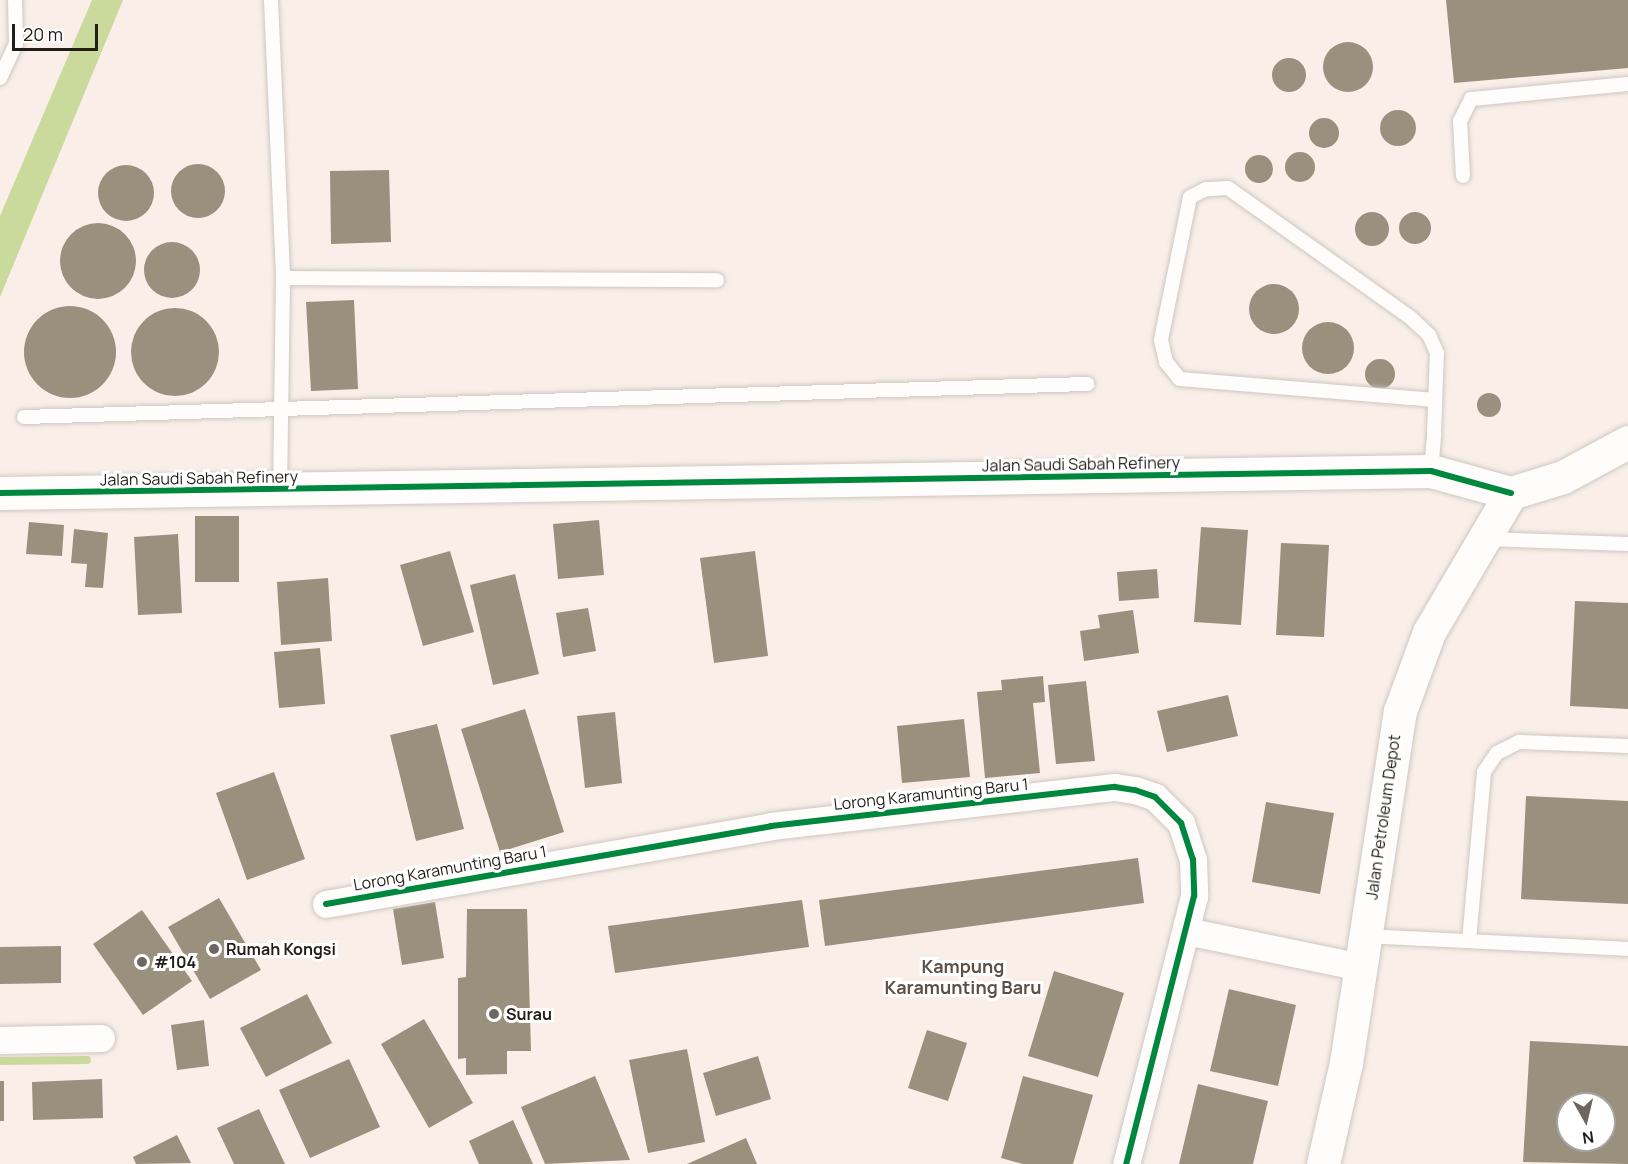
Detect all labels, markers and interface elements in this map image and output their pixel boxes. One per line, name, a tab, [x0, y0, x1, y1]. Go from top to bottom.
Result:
scale bar	[15, 12, 100, 50]
text: 20 m	[23, 22, 63, 46]
street label: Jalan Saudi Sabah Refinery	[982, 453, 1180, 475]
street label: Jalan Saudi Sabah Refinery	[100, 467, 298, 489]
street label: Jalan Petroleum Depot	[1362, 733, 1404, 901]
street label: Lorong Karamunting Baru 1	[833, 774, 1029, 814]
street label: Lorong Karamunting Baru 1	[352, 842, 548, 894]
place label: Rumah Kongsi	[226, 939, 336, 959]
marker: Rumah Kongsi	[207, 942, 221, 956]
place label: #104	[154, 952, 196, 972]
marker: #104	[135, 955, 149, 969]
district label: Kampung Karamunting Baru	[885, 956, 1041, 998]
place label: Surau	[506, 1004, 552, 1024]
marker: Surau	[487, 1007, 501, 1021]
north arrow	[1556, 1092, 1616, 1152]
text: N	[1581, 1126, 1595, 1150]

